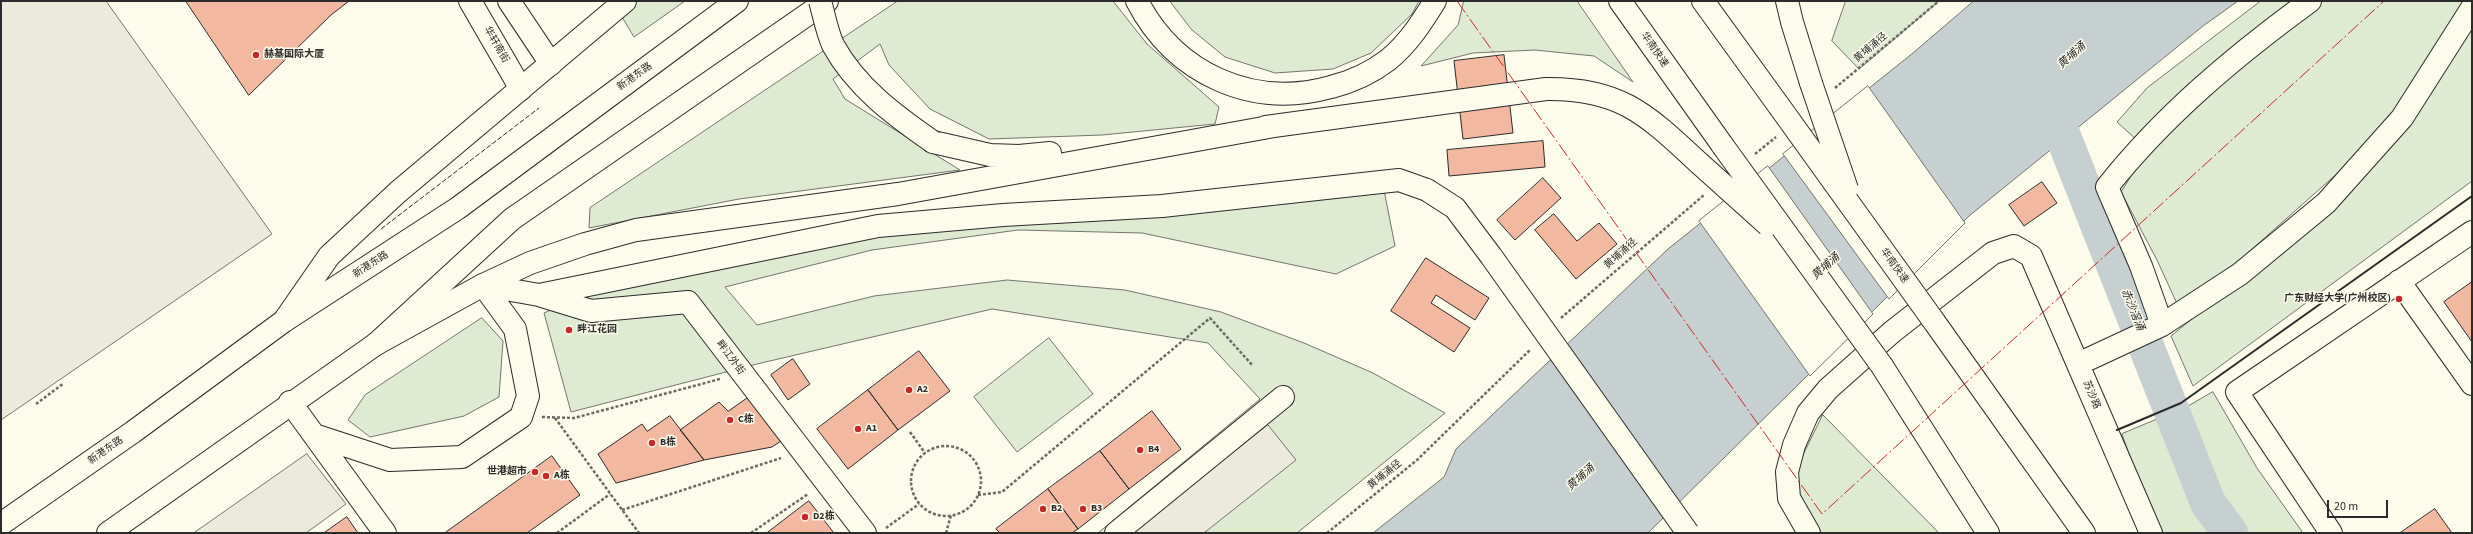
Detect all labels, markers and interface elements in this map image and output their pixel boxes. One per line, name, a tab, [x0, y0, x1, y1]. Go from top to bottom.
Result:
street label: 华轩南街	[481, 25, 511, 65]
street label: 华南快速	[1638, 30, 1670, 70]
street label: 黄埔涌径	[1852, 31, 1890, 65]
water label: 黄埔涌	[2055, 40, 2089, 72]
place label: 赫基国际大厦	[264, 49, 324, 61]
marker: 赫基国际大厦	[251, 50, 261, 60]
street label: 新港东路	[615, 60, 655, 94]
street label: 黄埔涌径	[1602, 236, 1640, 272]
street label: 华南快速	[1877, 246, 1911, 286]
street label: 新港东路	[351, 249, 391, 281]
water label: 黄埔涌	[1809, 251, 1843, 283]
water label: 赤沙滘涌	[2118, 287, 2146, 333]
place label: 广东财经大学(广州校区)	[2284, 293, 2391, 305]
marker: 广东财经大学(广州校区)	[2394, 294, 2404, 304]
place label: 畔江花园	[577, 324, 617, 336]
marker: 畔江花园	[564, 325, 574, 335]
street label: 畔江外街	[713, 338, 747, 378]
street label: 苏沙路	[2080, 379, 2102, 411]
place label: A2	[917, 384, 928, 396]
marker: A2	[904, 385, 914, 395]
place label: C栋	[738, 414, 754, 426]
marker: C栋	[725, 415, 735, 425]
place label: A1	[866, 423, 877, 435]
marker: A1	[853, 424, 863, 434]
street label: 新港东路	[86, 435, 126, 467]
place label: B栋	[660, 437, 676, 449]
marker: B栋	[647, 438, 657, 448]
place label: B4	[1148, 444, 1159, 456]
marker: B4	[1135, 445, 1145, 455]
street label: 黄埔涌径	[1366, 458, 1404, 492]
water label: 黄埔涌	[1564, 462, 1598, 494]
place label: 世港超市	[487, 466, 527, 478]
marker: 世港超市	[530, 467, 540, 477]
place label: A栋	[554, 470, 570, 482]
marker: A栋	[541, 471, 551, 481]
scale bar	[2329, 492, 2390, 518]
text: 20 m	[2334, 498, 2358, 515]
place label: B2	[1051, 503, 1062, 515]
place label: B3	[1091, 503, 1102, 515]
marker: B2	[1038, 504, 1048, 514]
marker: B3	[1078, 504, 1088, 514]
place label: D2栋	[813, 511, 835, 523]
marker: D2栋	[800, 512, 810, 522]

